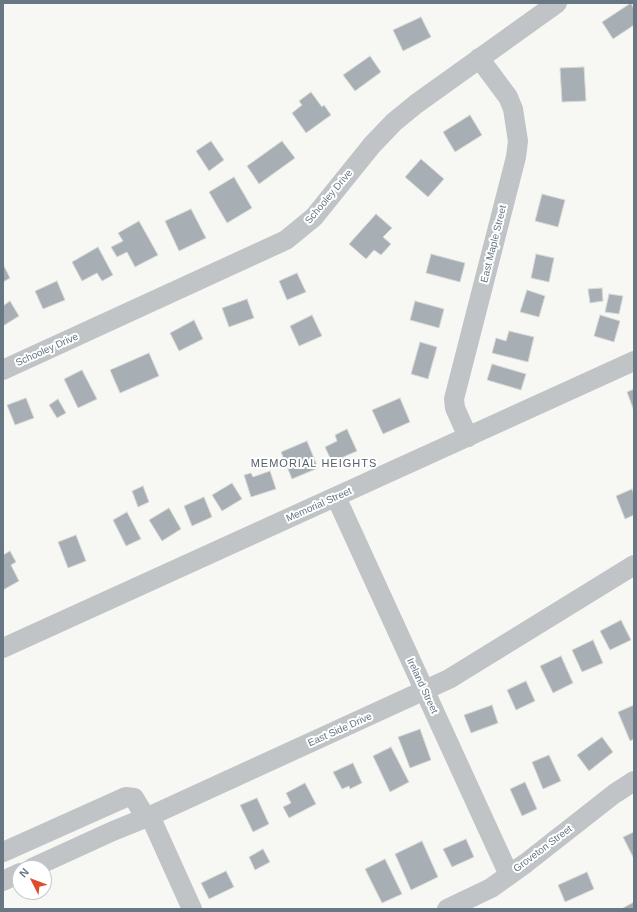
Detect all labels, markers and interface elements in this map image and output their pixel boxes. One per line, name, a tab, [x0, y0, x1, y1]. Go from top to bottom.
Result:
street label: Schooley Drive	[303, 167, 355, 227]
street label: East Maple Street	[479, 204, 509, 284]
street label: Schooley Drive	[14, 331, 80, 369]
district label: MEMORIAL HEIGHTS	[251, 457, 377, 471]
street label: Memorial Street	[284, 485, 354, 525]
street label: Ireland Street	[404, 656, 440, 716]
street label: East Side Drive	[306, 711, 374, 749]
street label: Groveton Street	[511, 823, 575, 875]
north arrow	[12, 860, 52, 900]
text: N	[17, 866, 31, 880]

